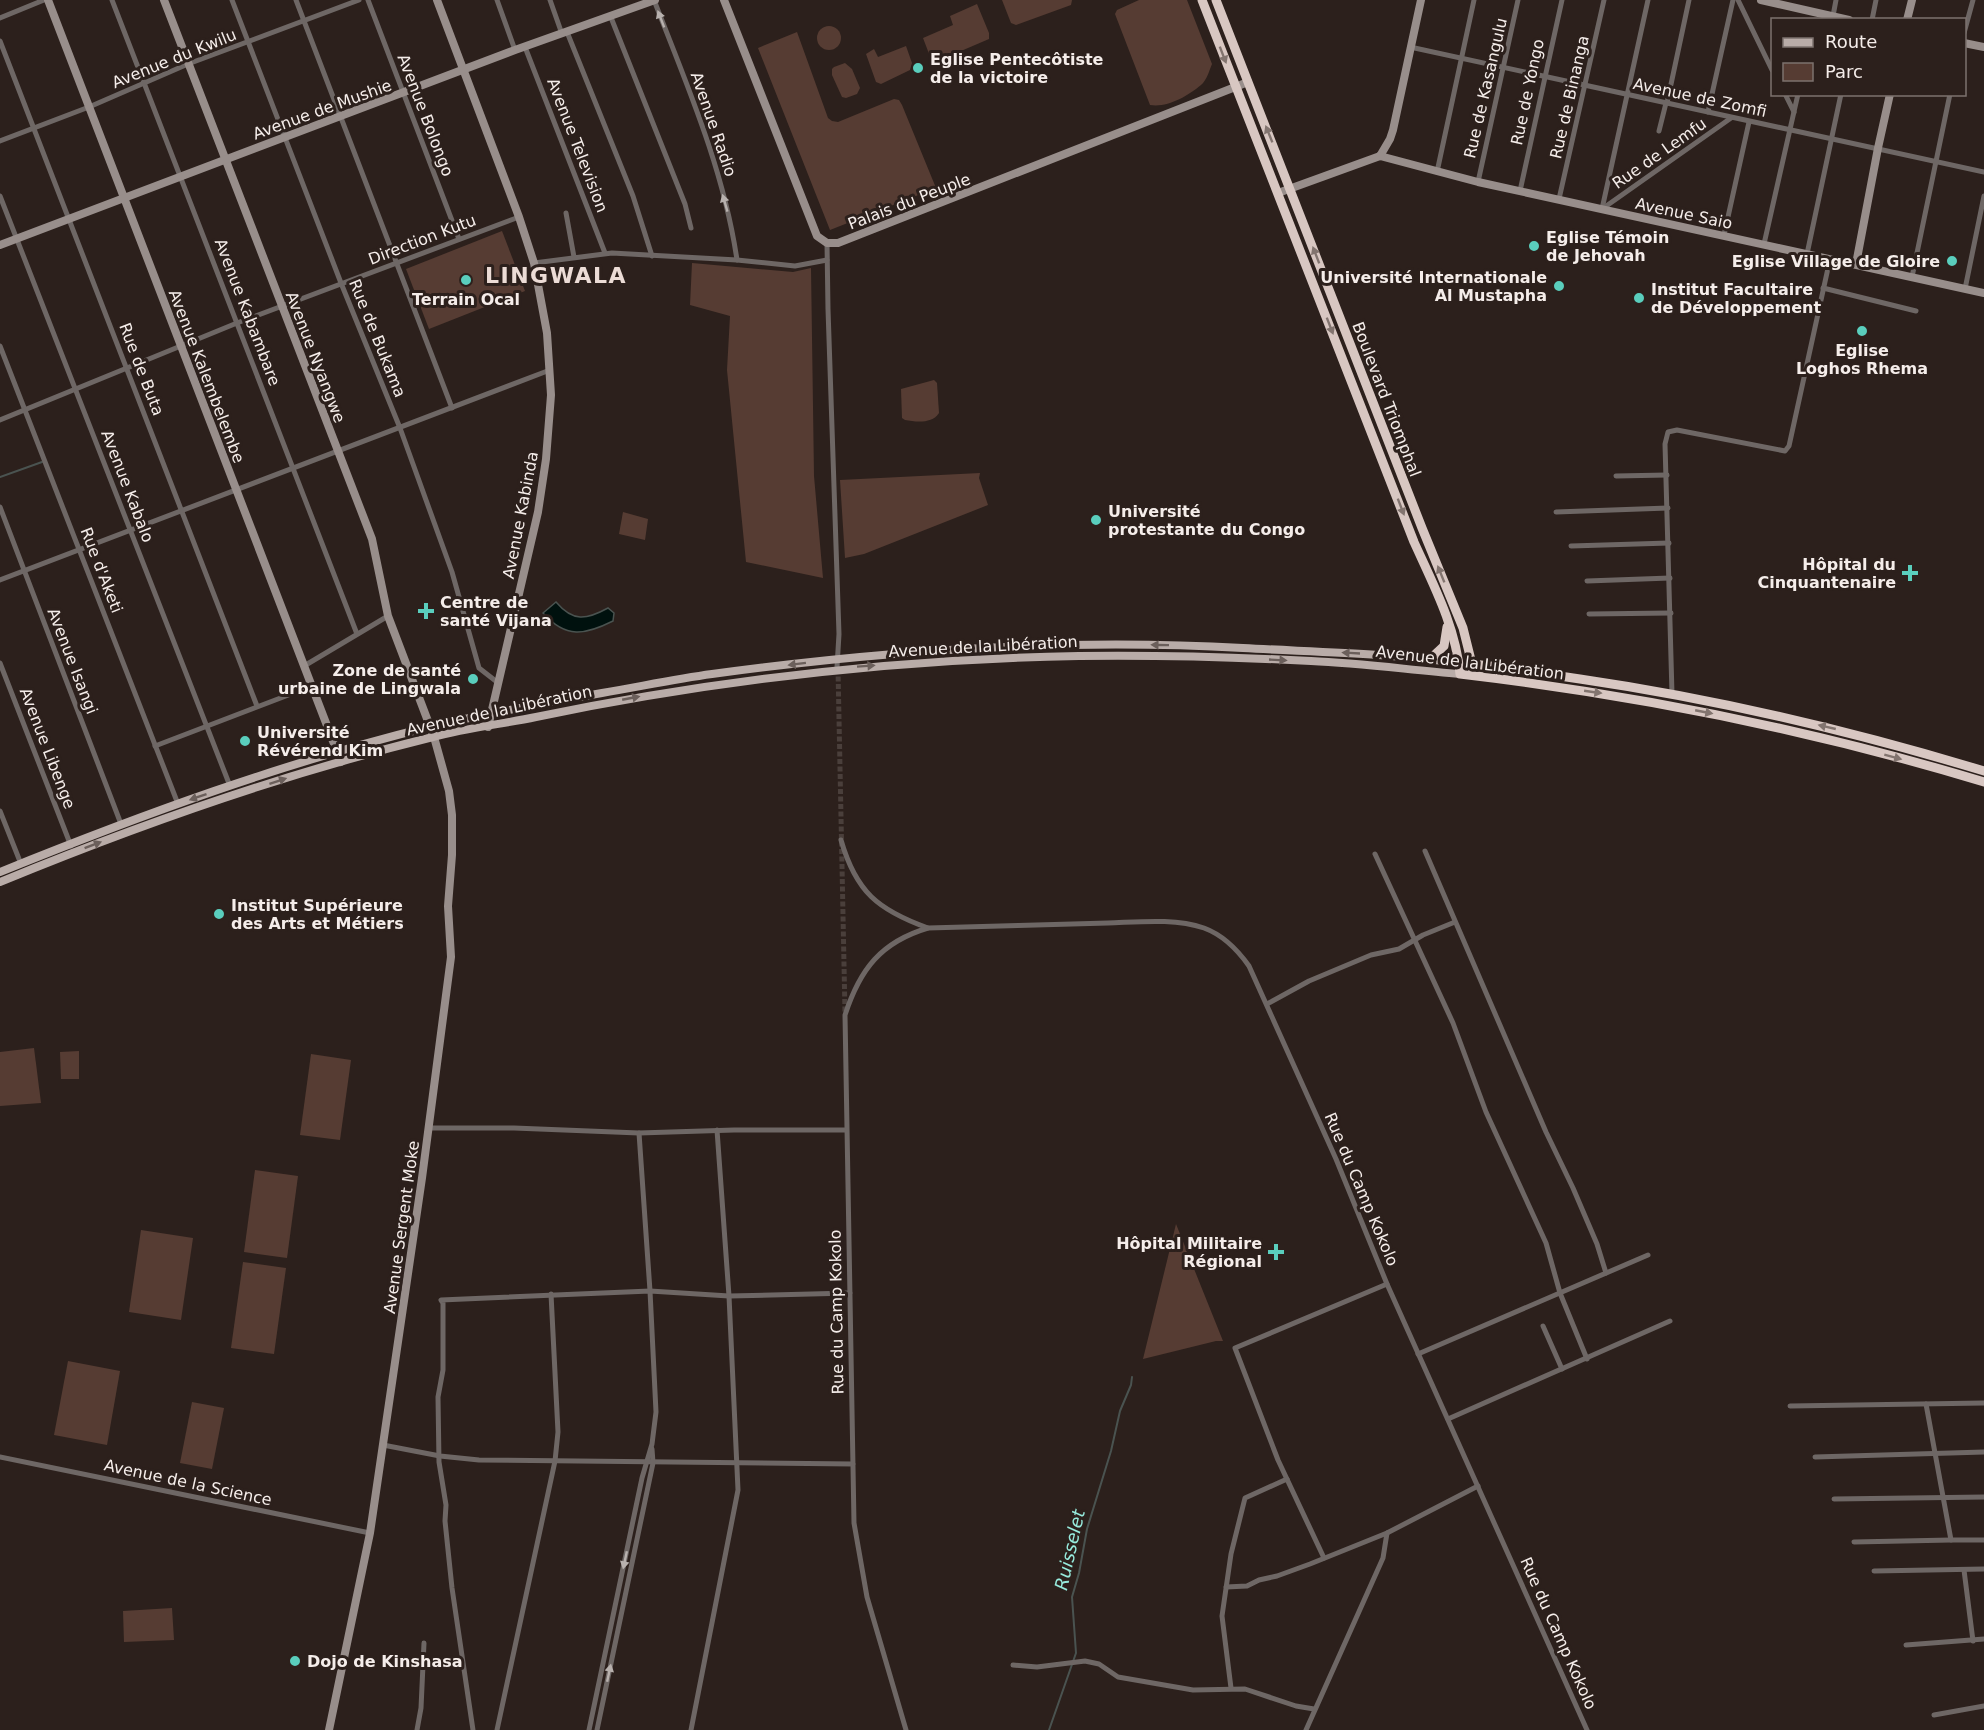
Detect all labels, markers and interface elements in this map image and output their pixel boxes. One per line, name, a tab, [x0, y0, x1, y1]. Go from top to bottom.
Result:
one-way arrow	[656, 10, 665, 28]
street label: Rue de Kasangulu	[1460, 16, 1511, 160]
legend	[1771, 18, 1966, 96]
street label: Avenue du Kwilu	[109, 25, 239, 92]
text: Route	[1825, 31, 1877, 52]
street label: Rue de Binanga	[1546, 34, 1593, 161]
street label: Rue de Yongo	[1507, 37, 1548, 147]
one-way arrow	[1218, 46, 1228, 64]
place label: Eglise Pentecôtiste de la victoire	[930, 50, 1104, 87]
street label: Avenue Bolongo	[393, 51, 458, 179]
marker: Eglise Pentecôtiste de la victoire	[911, 61, 925, 75]
text: Parc	[1825, 61, 1863, 82]
street label: Avenue Radio	[687, 69, 740, 179]
street label: Avenue de Zomfi	[1631, 74, 1768, 121]
street label: Avenue Television	[543, 75, 612, 215]
street label: Avenue de Mushie	[250, 76, 394, 143]
street label: Rue de Lemfu	[1609, 114, 1710, 193]
one-way arrow	[1263, 124, 1273, 142]
street label: Palais du Peuple	[845, 169, 973, 234]
one-way arrow	[720, 194, 729, 212]
street label: Avenue Saio	[1634, 194, 1734, 233]
street label: Direction Kutu	[366, 210, 479, 269]
place label: Eglise Témoin de Jehovah	[1546, 228, 1669, 265]
street label: Avenue Kabambare	[211, 236, 284, 388]
marker: Eglise Témoin de Jehovah	[1527, 239, 1541, 253]
one-way arrow	[1310, 246, 1320, 264]
place label: Eglise Village de Gloire	[1732, 252, 1940, 271]
marker: Eglise Village de Gloire	[1945, 254, 1959, 268]
district label: LINGWALA	[485, 263, 627, 288]
place label: Université Internationale Al Mustapha	[1320, 268, 1547, 305]
marker: Terrain Ocal	[459, 273, 473, 287]
street label: Rue de Bukama	[345, 276, 410, 400]
marker: Université Internationale Al Mustapha	[1552, 279, 1566, 293]
place label: Institut Facultaire de Développement	[1651, 280, 1821, 317]
street label: Avenue Kalembelembe	[165, 287, 248, 466]
street label: Avenue Nyangwe	[282, 289, 349, 425]
place label: Terrain Ocal	[412, 290, 520, 309]
marker: Institut Facultaire de Développement	[1632, 291, 1646, 305]
one-way arrow	[1325, 317, 1335, 335]
street label: Boulevard Triomphal	[1348, 319, 1425, 479]
street label: Rue de Buta	[115, 320, 168, 418]
marker: Eglise Loghos Rhema	[1855, 324, 1869, 338]
place label: Eglise Loghos Rhema	[1796, 341, 1928, 378]
street label: Avenue Kabalo	[97, 427, 158, 545]
street label: Avenue Kabinda	[499, 450, 542, 580]
one-way arrow	[1396, 499, 1406, 517]
place label: Université protestante du Congo	[1108, 502, 1305, 539]
marker: Université protestante du Congo	[1089, 513, 1103, 527]
street label: Rue d'Aketi	[76, 525, 127, 616]
place label: Hôpital du Cinquantenaire	[1757, 555, 1896, 592]
one-way arrow	[1436, 564, 1446, 582]
marker: Hôpital du Cinquantenaire	[1901, 564, 1919, 582]
place label: Centre de santé Vijana	[440, 593, 552, 630]
marker: Centre de santé Vijana	[417, 602, 435, 620]
street label: Avenue Isangi	[44, 605, 101, 717]
street label: Avenue de la Libération	[888, 632, 1078, 661]
one-way arrow	[1150, 640, 1169, 650]
street label: Avenue de la Libération	[1375, 642, 1565, 683]
one-way arrow	[1341, 649, 1360, 658]
one-way arrow	[1268, 655, 1287, 664]
one-way arrow	[788, 659, 807, 668]
place label: Zone de santé urbaine de Lingwala	[278, 661, 461, 698]
one-way arrow	[856, 662, 875, 671]
marker: Zone de santé urbaine de Lingwala	[466, 672, 480, 686]
street label: Avenue de la Libération	[405, 682, 594, 739]
street label: Avenue Libenge	[16, 685, 79, 811]
one-way arrow	[1583, 688, 1602, 697]
one-way arrow	[621, 693, 640, 702]
one-way arrow	[1694, 708, 1713, 717]
one-way arrow	[1817, 722, 1836, 732]
place label: Université Révérend Kim	[257, 723, 383, 760]
marker: Université Révérend Kim	[238, 734, 252, 748]
one-way arrow	[1885, 753, 1903, 762]
one-way arrow	[269, 776, 287, 785]
one-way arrow	[189, 792, 207, 802]
one-way arrow	[85, 839, 103, 849]
place label: Institut Supérieure des Arts et Métiers	[231, 896, 404, 933]
marker: Institut Supérieure des Arts et Métiers	[212, 907, 226, 921]
street label: Rue du Camp Kokolo	[1321, 1110, 1402, 1269]
street label: Avenue Sergent Moke	[380, 1139, 423, 1315]
street label: Rue du Camp Kokolo	[826, 1229, 847, 1395]
place label: Hôpital Militaire Régional	[1116, 1234, 1262, 1271]
marker: Hôpital Militaire Régional	[1267, 1243, 1285, 1261]
street label: Avenue de la Science	[102, 1455, 273, 1510]
water label: Ruisselet	[1050, 1507, 1089, 1592]
one-way arrow	[620, 1551, 629, 1570]
street label: Rue du Camp Kokolo	[1516, 1554, 1601, 1712]
place label: Dojo de Kinshasa	[307, 1652, 463, 1671]
marker: Dojo de Kinshasa	[288, 1654, 302, 1668]
one-way arrow	[605, 1663, 614, 1682]

